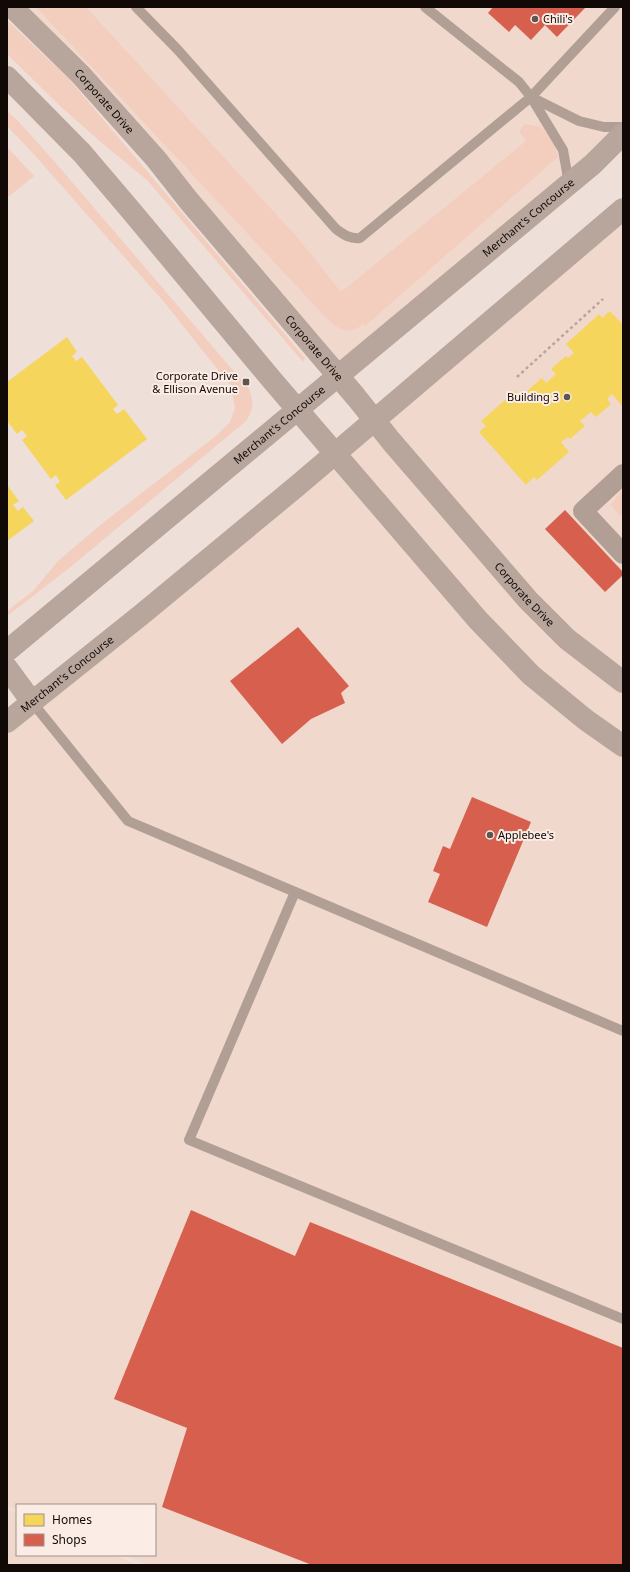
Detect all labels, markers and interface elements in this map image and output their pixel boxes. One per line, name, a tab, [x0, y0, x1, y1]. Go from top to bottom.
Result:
place label: Chili's	[543, 11, 573, 26]
marker: Chili's	[530, 14, 540, 24]
street label: Corporate Drive	[72, 65, 138, 137]
street label: Merchant's Concourse	[479, 175, 577, 260]
street label: Corporate Drive	[282, 311, 347, 384]
place label: Corporate Drive & Ellison Avenue	[152, 368, 238, 396]
marker: Corporate Drive & Ellison Avenue	[241, 377, 251, 387]
street label: Merchant's Concourse	[230, 382, 328, 467]
place label: Building 3	[507, 389, 559, 404]
marker: Building 3	[562, 392, 572, 402]
street label: Corporate Drive	[492, 559, 558, 629]
street label: Merchant's Concourse	[17, 632, 117, 715]
place label: Applebee's	[498, 827, 554, 842]
marker: Applebee's	[485, 830, 495, 840]
legend	[16, 1504, 156, 1556]
text: Homes	[52, 1511, 92, 1528]
text: Shops	[52, 1531, 87, 1548]

